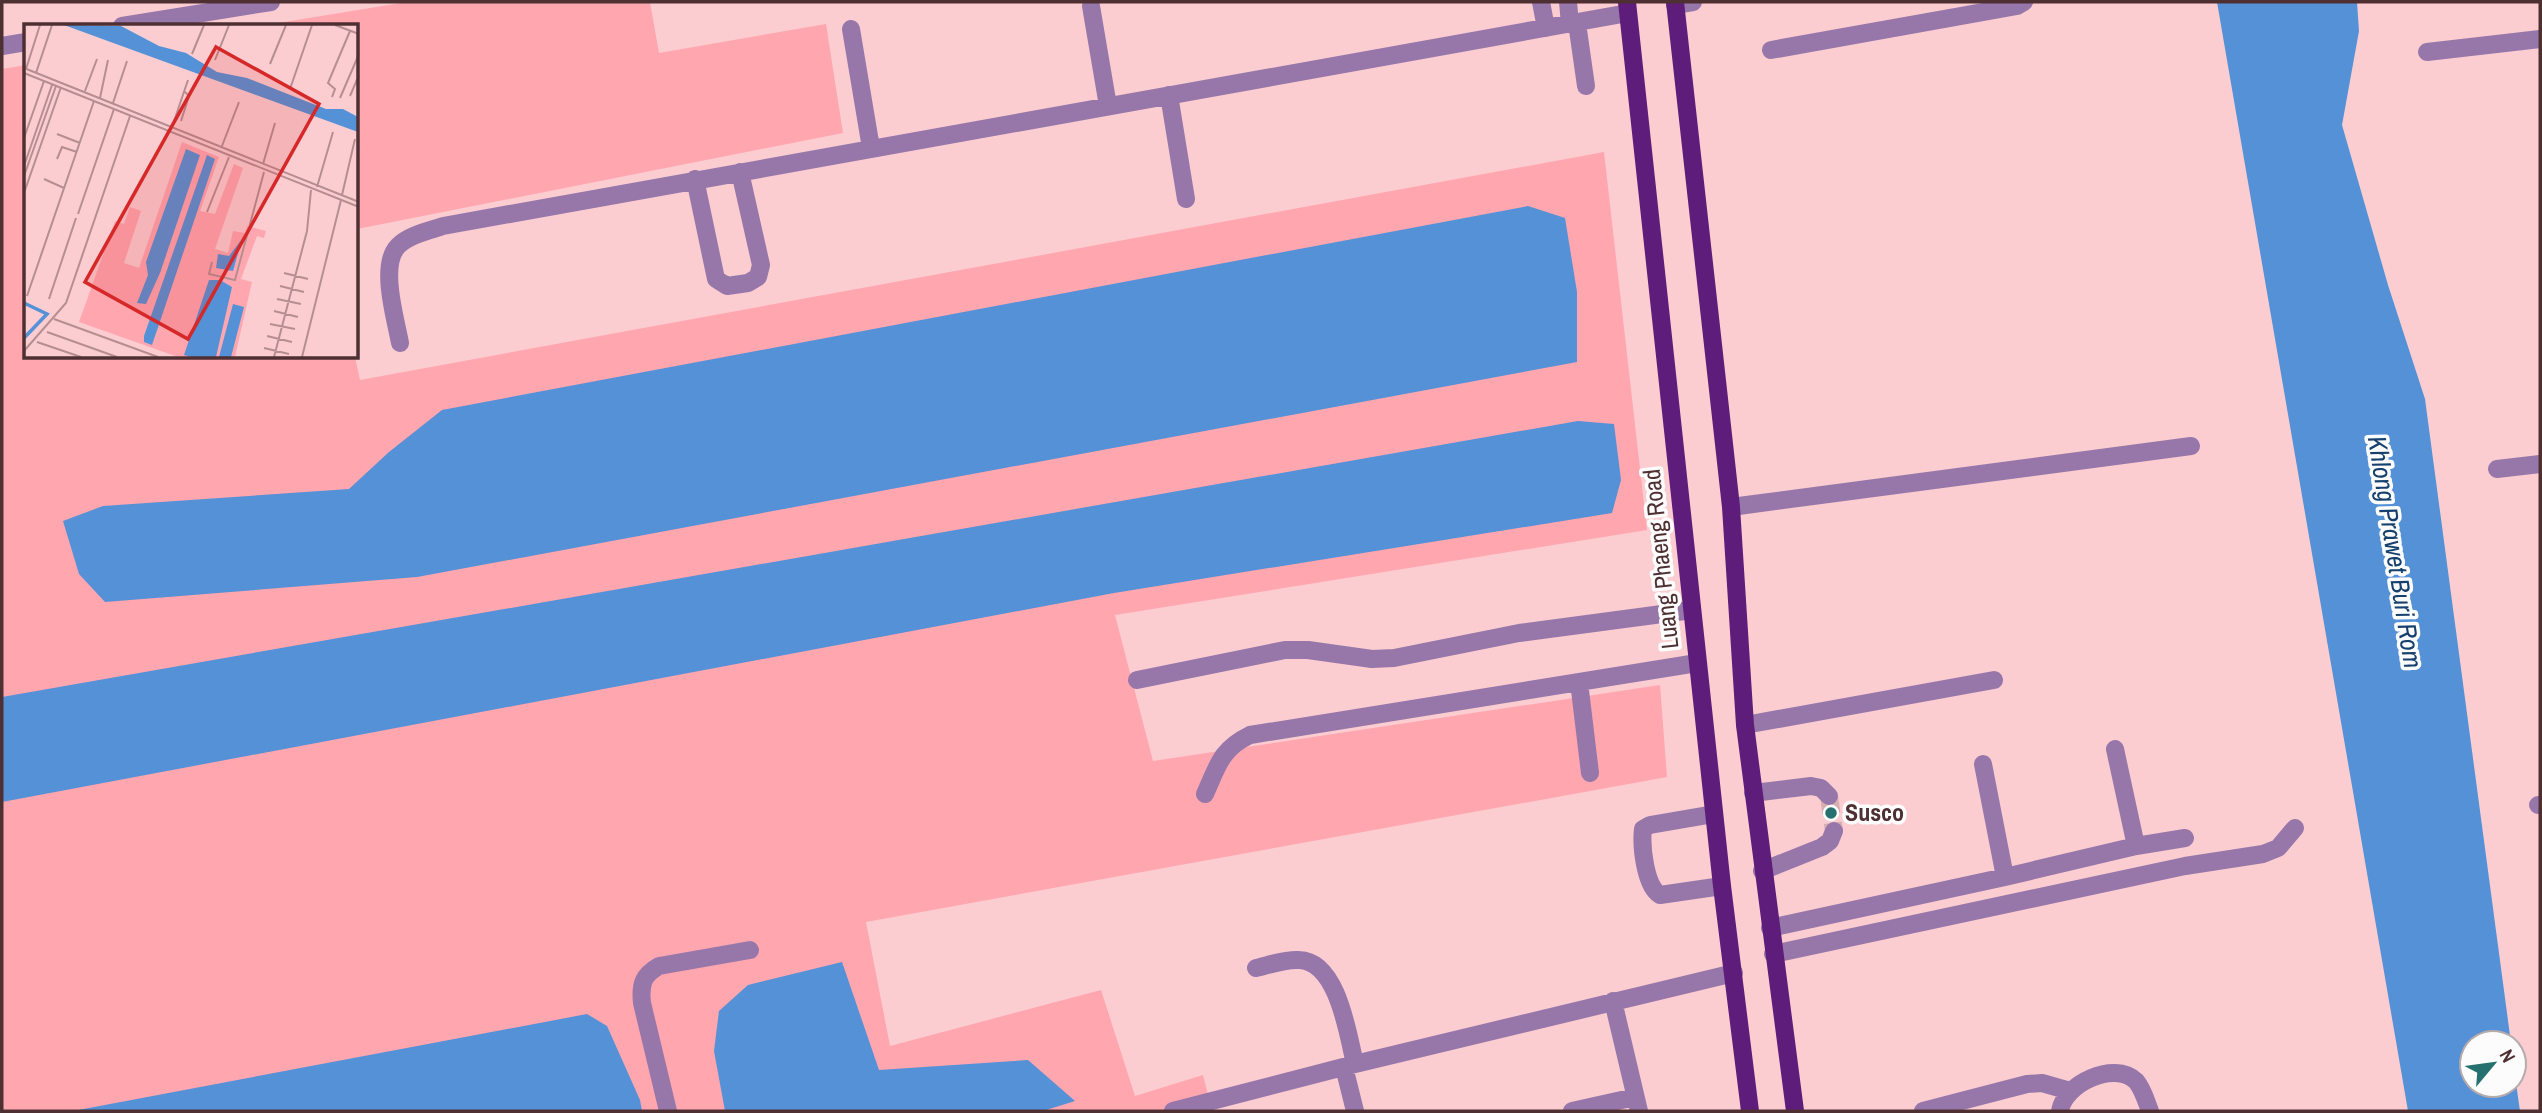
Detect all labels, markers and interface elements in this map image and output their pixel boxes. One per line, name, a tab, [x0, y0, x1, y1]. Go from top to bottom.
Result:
inset map	[24, 24, 359, 359]
water label: Khlong Prawet Buri Rom	[2360, 433, 2431, 671]
street label: Luang Phaeng Road	[1635, 468, 1685, 651]
place label: Susco	[1845, 796, 1904, 828]
marker: Susco	[1823, 805, 1839, 821]
north arrow	[2458, 1029, 2528, 1099]
text: N	[2494, 1045, 2522, 1067]

